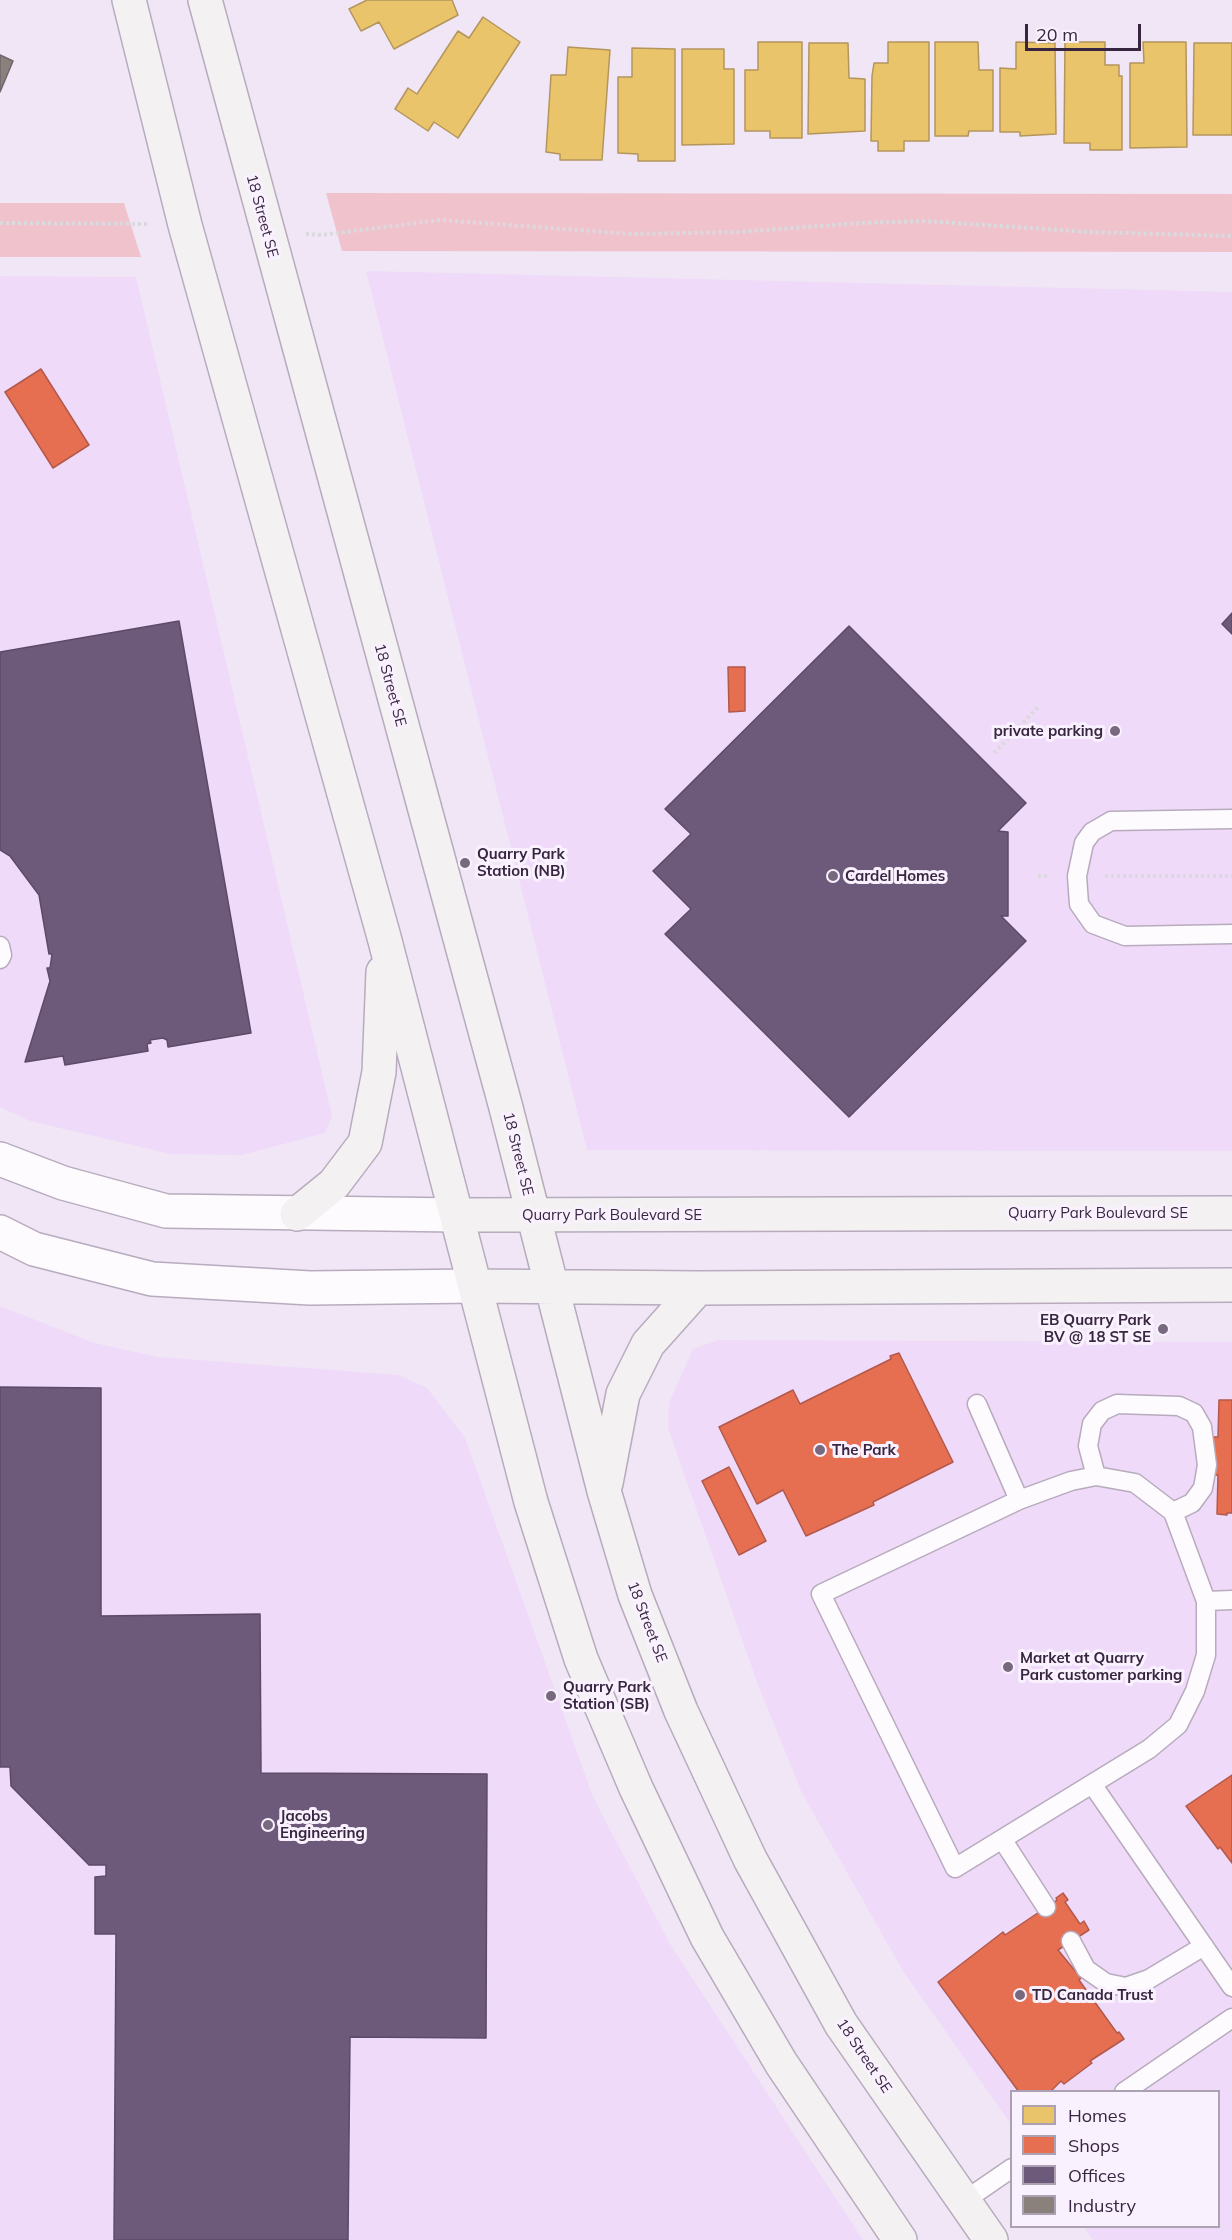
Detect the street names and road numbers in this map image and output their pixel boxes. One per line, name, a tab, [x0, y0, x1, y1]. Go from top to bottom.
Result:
street label: 18 Street SE	[242, 172, 282, 260]
street label: 18 Street SE	[370, 641, 410, 729]
street label: 18 Street SE	[499, 1110, 537, 1198]
street label: Quarry Park Boulevard SE	[1008, 1204, 1188, 1222]
street label: Quarry Park Boulevard SE	[522, 1206, 702, 1224]
street label: 18 Street SE	[623, 1579, 671, 1665]
street label: 18 Street SE	[833, 2016, 895, 2096]

